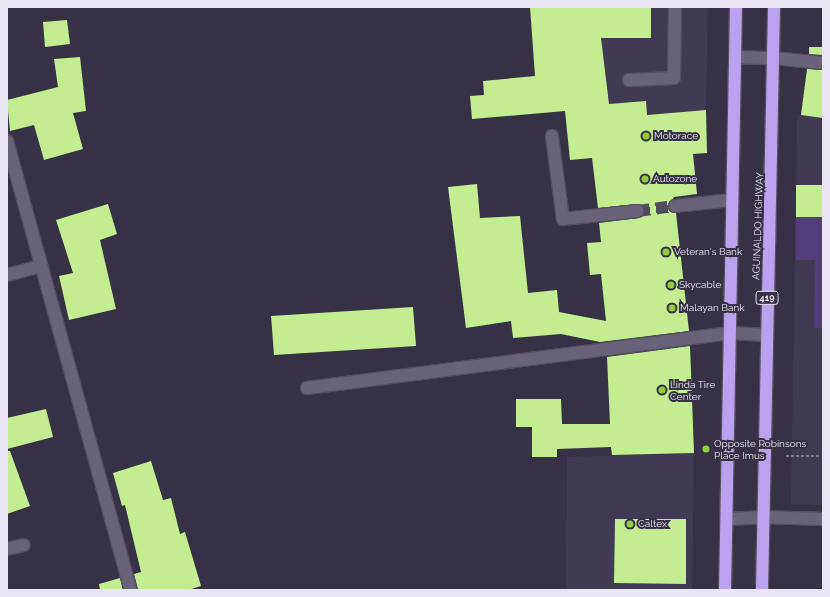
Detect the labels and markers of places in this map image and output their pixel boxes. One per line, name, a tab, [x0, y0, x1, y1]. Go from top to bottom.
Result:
place label: Motorace	[654, 130, 698, 142]
marker: Motorace	[641, 131, 651, 141]
place label: Autozone	[653, 173, 697, 185]
marker: Autozone	[640, 174, 650, 184]
place label: Veteran's Bank	[674, 246, 742, 258]
marker: Veteran's Bank	[661, 247, 671, 257]
place label: Skycable	[679, 279, 721, 291]
marker: Skycable	[666, 280, 676, 290]
place label: Malayan Bank	[680, 302, 745, 314]
marker: Malayan Bank	[667, 303, 677, 313]
place label: Linda Tire Center	[670, 378, 716, 402]
marker: Linda Tire Center	[657, 385, 667, 395]
place label: Opposite Robinsons Place Imus	[714, 437, 806, 460]
marker: Opposite Robinsons Place Imus	[701, 444, 711, 454]
place label: Caltex	[638, 518, 667, 530]
marker: Caltex	[625, 519, 635, 529]

